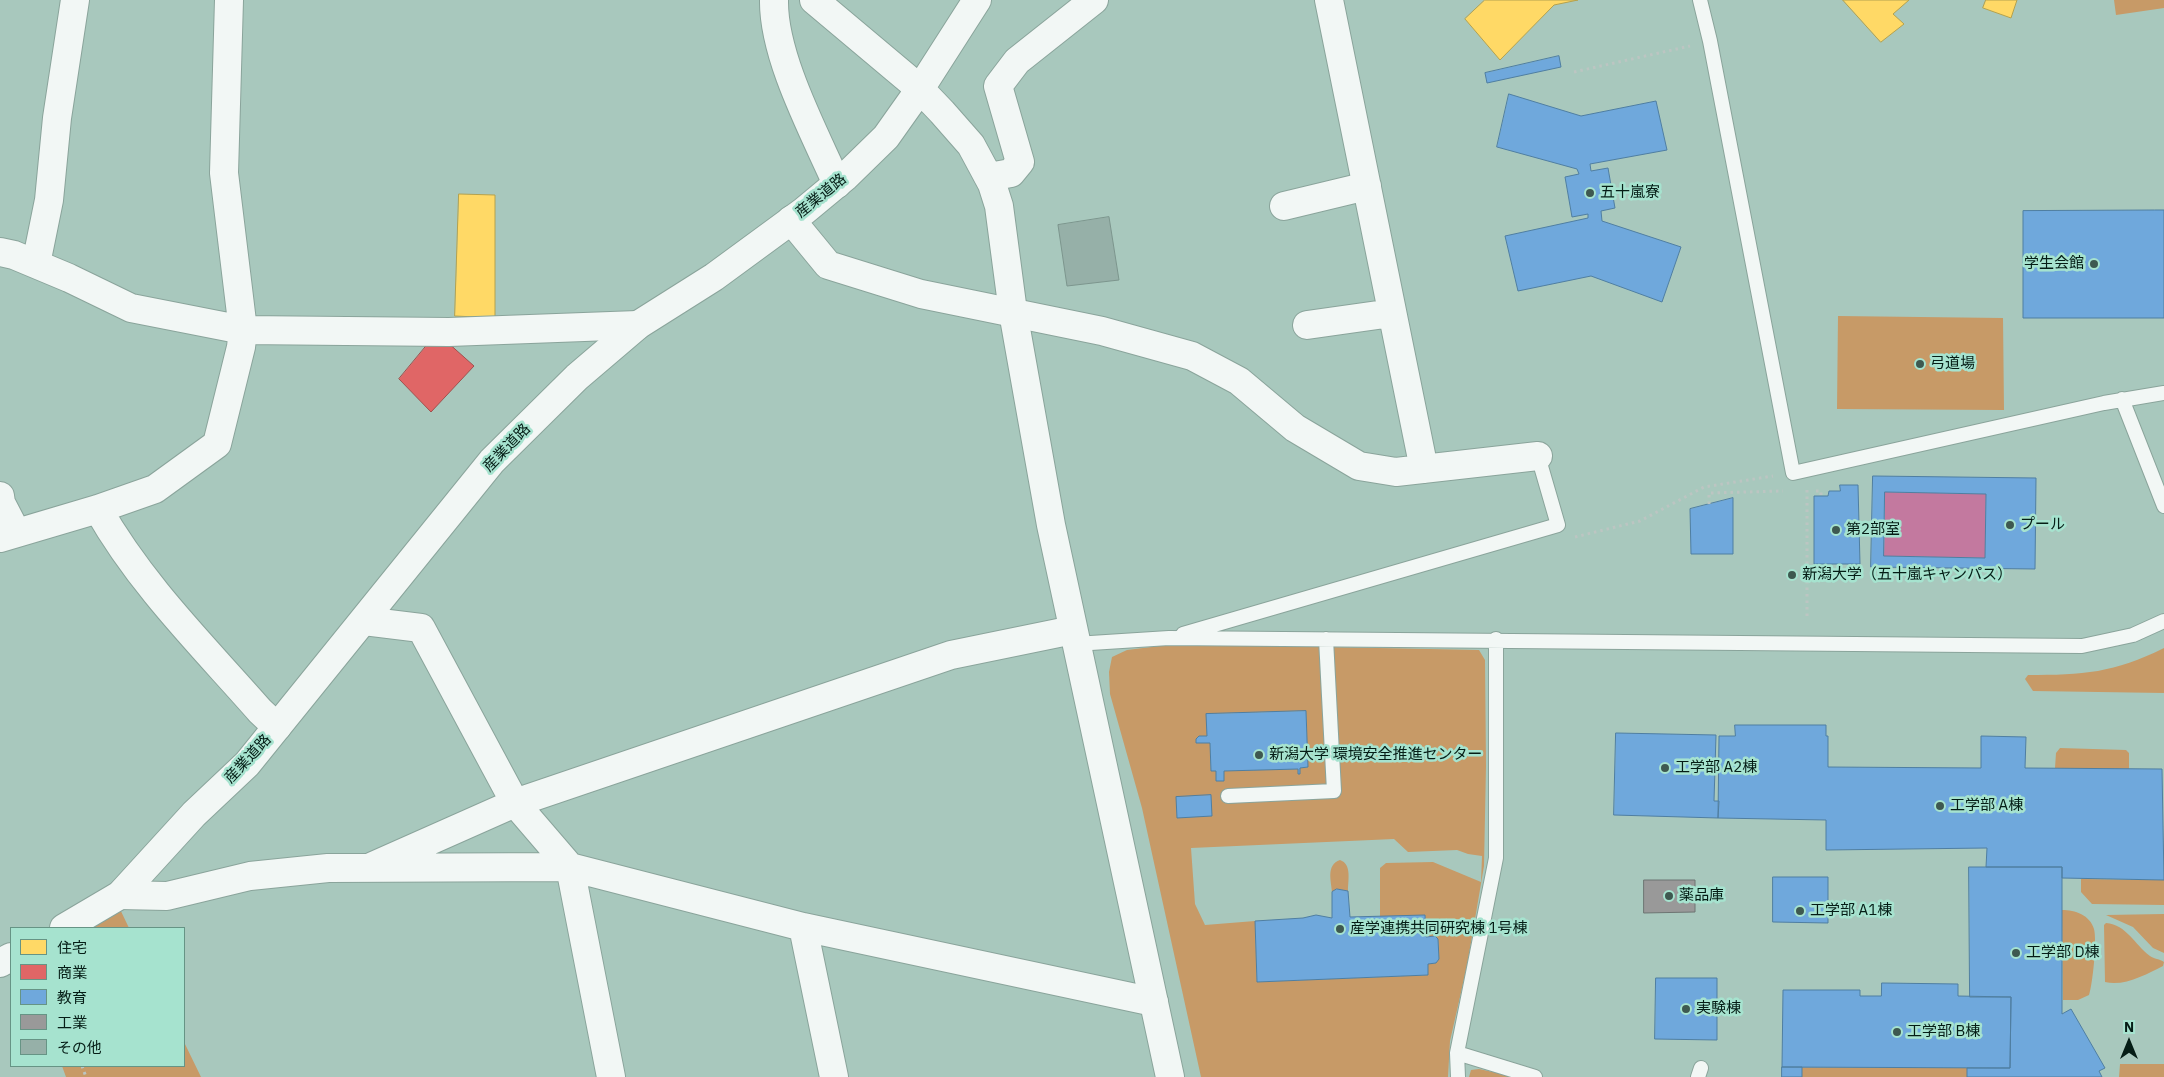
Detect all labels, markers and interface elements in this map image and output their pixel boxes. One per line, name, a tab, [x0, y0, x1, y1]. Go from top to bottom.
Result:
street label: 産業道路	[792, 170, 850, 222]
place label: 五十嵐寮	[1600, 184, 1660, 202]
marker: 五十嵐寮	[1584, 187, 1596, 199]
place label: 学生会館	[2024, 255, 2084, 273]
marker: 学生会館	[2088, 258, 2100, 270]
place label: 弓道場	[1930, 355, 1975, 373]
marker: 弓道場	[1914, 358, 1926, 370]
street label: 産業道路	[480, 420, 534, 476]
place label: プール	[2020, 516, 2065, 534]
marker: プール	[2004, 519, 2016, 531]
place label: 第2部室	[1846, 521, 1900, 539]
marker: 第2部室	[1830, 524, 1842, 536]
place label: 新潟大学（五十嵐キャンパス）	[1802, 566, 2012, 584]
marker: 新潟大学（五十嵐キャンパス）	[1786, 569, 1798, 581]
street label: 産業道路	[221, 731, 275, 787]
place label: 新潟大学 環境安全推進センター	[1269, 746, 1483, 764]
marker: 新潟大学 環境安全推進センター	[1253, 749, 1265, 761]
place label: 工学部 A2棟	[1675, 759, 1757, 777]
marker: 工学部 A2棟	[1659, 762, 1671, 774]
place label: 工学部 A棟	[1950, 797, 2023, 815]
marker: 工学部 A棟	[1934, 800, 1946, 812]
place label: 薬品庫	[1679, 887, 1724, 905]
marker: 薬品庫	[1663, 890, 1675, 902]
place label: 工学部 A1棟	[1810, 902, 1892, 920]
marker: 工学部 A1棟	[1794, 905, 1806, 917]
place label: 産学連携共同研究棟 1号棟	[1350, 920, 1528, 938]
marker: 産学連携共同研究棟 1号棟	[1334, 923, 1346, 935]
legend	[10, 927, 185, 1067]
text: 住宅	[57, 938, 87, 957]
place label: 工学部 D棟	[2026, 944, 2100, 962]
marker: 工学部 D棟	[2010, 947, 2022, 959]
text: 商業	[57, 963, 87, 982]
text: 教育	[57, 988, 87, 1007]
place label: 実験棟	[1696, 1000, 1741, 1018]
marker: 実験棟	[1680, 1003, 1692, 1015]
text: 工業	[57, 1013, 87, 1032]
north arrow	[2104, 1017, 2154, 1067]
text: N	[2124, 1018, 2134, 1036]
place label: 工学部 B棟	[1907, 1023, 1980, 1041]
marker: 工学部 B棟	[1891, 1026, 1903, 1038]
text: その他	[57, 1038, 102, 1057]

